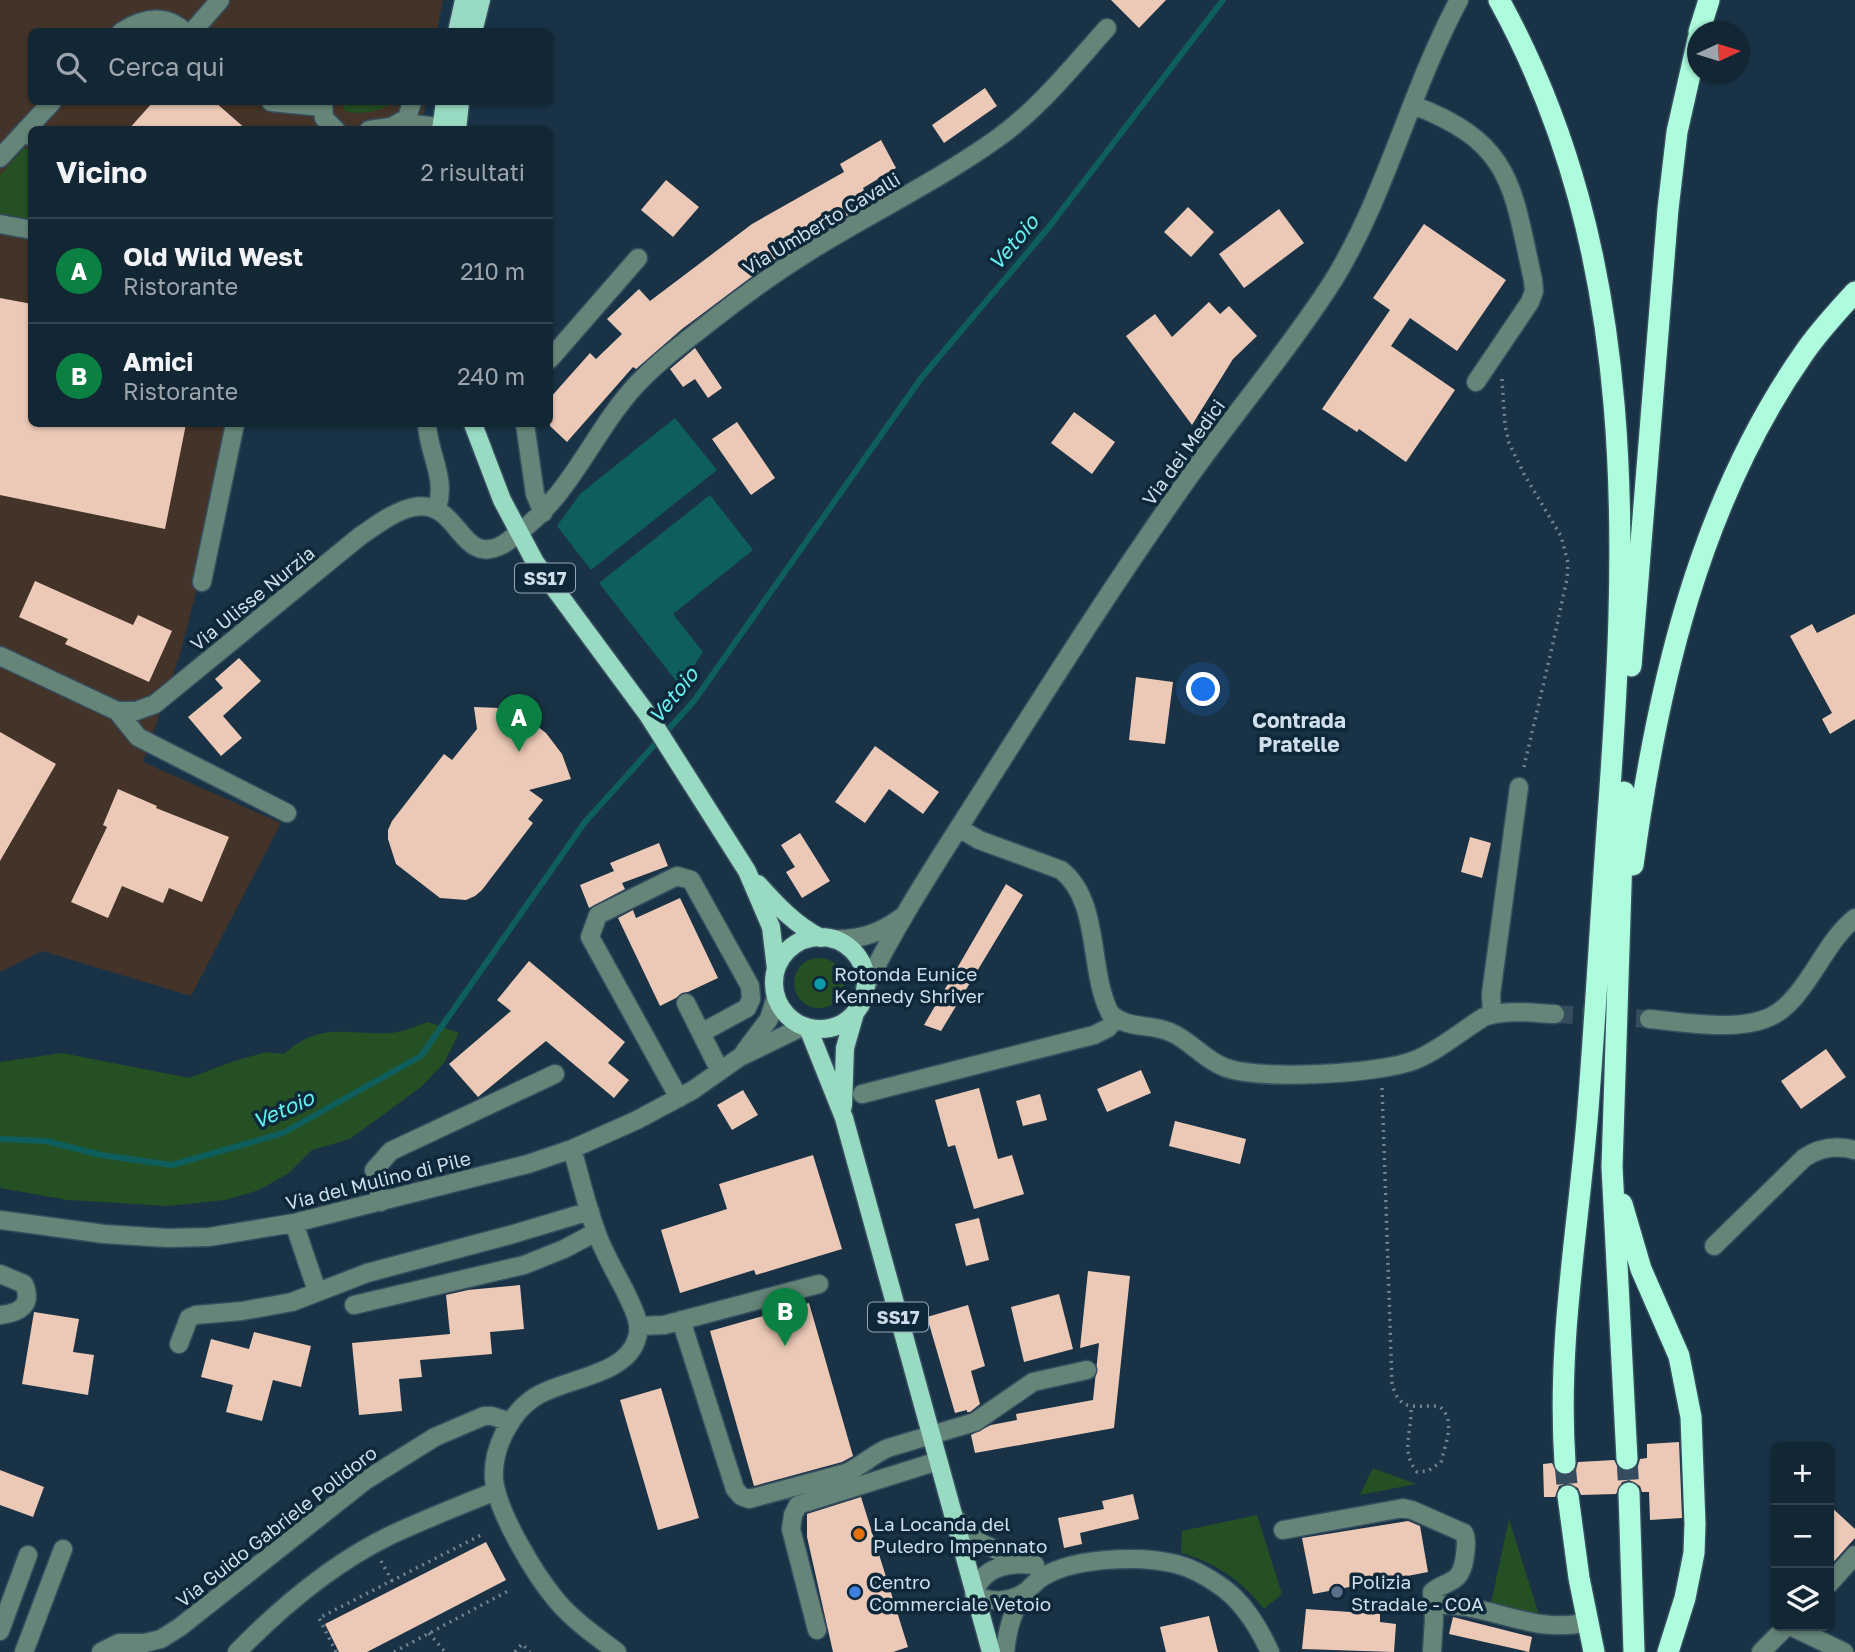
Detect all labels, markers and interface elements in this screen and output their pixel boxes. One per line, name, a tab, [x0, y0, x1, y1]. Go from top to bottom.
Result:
north arrow	[1687, 21, 1750, 84]
search box	[28, 28, 553, 105]
icon: search	[52, 48, 90, 86]
text: Cerca qui	[108, 51, 225, 82]
text: Vicino	[56, 154, 147, 190]
text: 2 risultati	[420, 158, 525, 186]
street label: Via Umberto Cavalli	[738, 167, 904, 279]
water label: Vetoio	[982, 208, 1044, 275]
text: Old Wild West	[123, 241, 303, 272]
text: A	[71, 257, 87, 285]
text: 210 m	[460, 257, 525, 285]
text: Ristorante	[123, 272, 238, 300]
text: Amici	[123, 346, 193, 377]
text: B	[71, 362, 87, 390]
text: 240 m	[457, 362, 525, 390]
text: Ristorante	[123, 377, 238, 405]
street label: Via dei Medici	[1137, 394, 1229, 510]
street label: Via Ulisse Nurzia	[185, 541, 319, 655]
road number: SS17	[515, 564, 575, 592]
water label: Vetoio	[643, 661, 704, 728]
your location	[1186, 672, 1220, 706]
pin: A	[496, 694, 542, 752]
district label: Contrada Pratelle	[1252, 707, 1346, 757]
place label: Rotonda Eunice Kennedy Shriver	[834, 962, 985, 1007]
marker: Rotonda Eunice Kennedy Shriver	[812, 976, 828, 992]
water label: Vetoio	[248, 1083, 319, 1134]
street label: Via del Mulino di Pile	[283, 1146, 473, 1214]
pin: B	[762, 1288, 808, 1346]
road number: SS17	[868, 1302, 928, 1332]
street label: Via Guido Gabriele Polidoro	[171, 1440, 381, 1612]
map controls	[1771, 1442, 1834, 1631]
button: +	[1771, 1442, 1834, 1505]
button: −	[1771, 1505, 1834, 1568]
place label: La Locanda del Puledro Impennato	[873, 1512, 1047, 1557]
marker: La Locanda del Puledro Impennato	[851, 1526, 867, 1542]
button: layers	[1771, 1568, 1834, 1631]
place label: Centro Commerciale Vetoio	[869, 1570, 1051, 1615]
place label: Polizia Stradale - COA	[1351, 1570, 1484, 1615]
marker: Centro Commerciale Vetoio	[847, 1584, 863, 1600]
marker: Polizia Stradale - COA	[1329, 1584, 1345, 1600]

